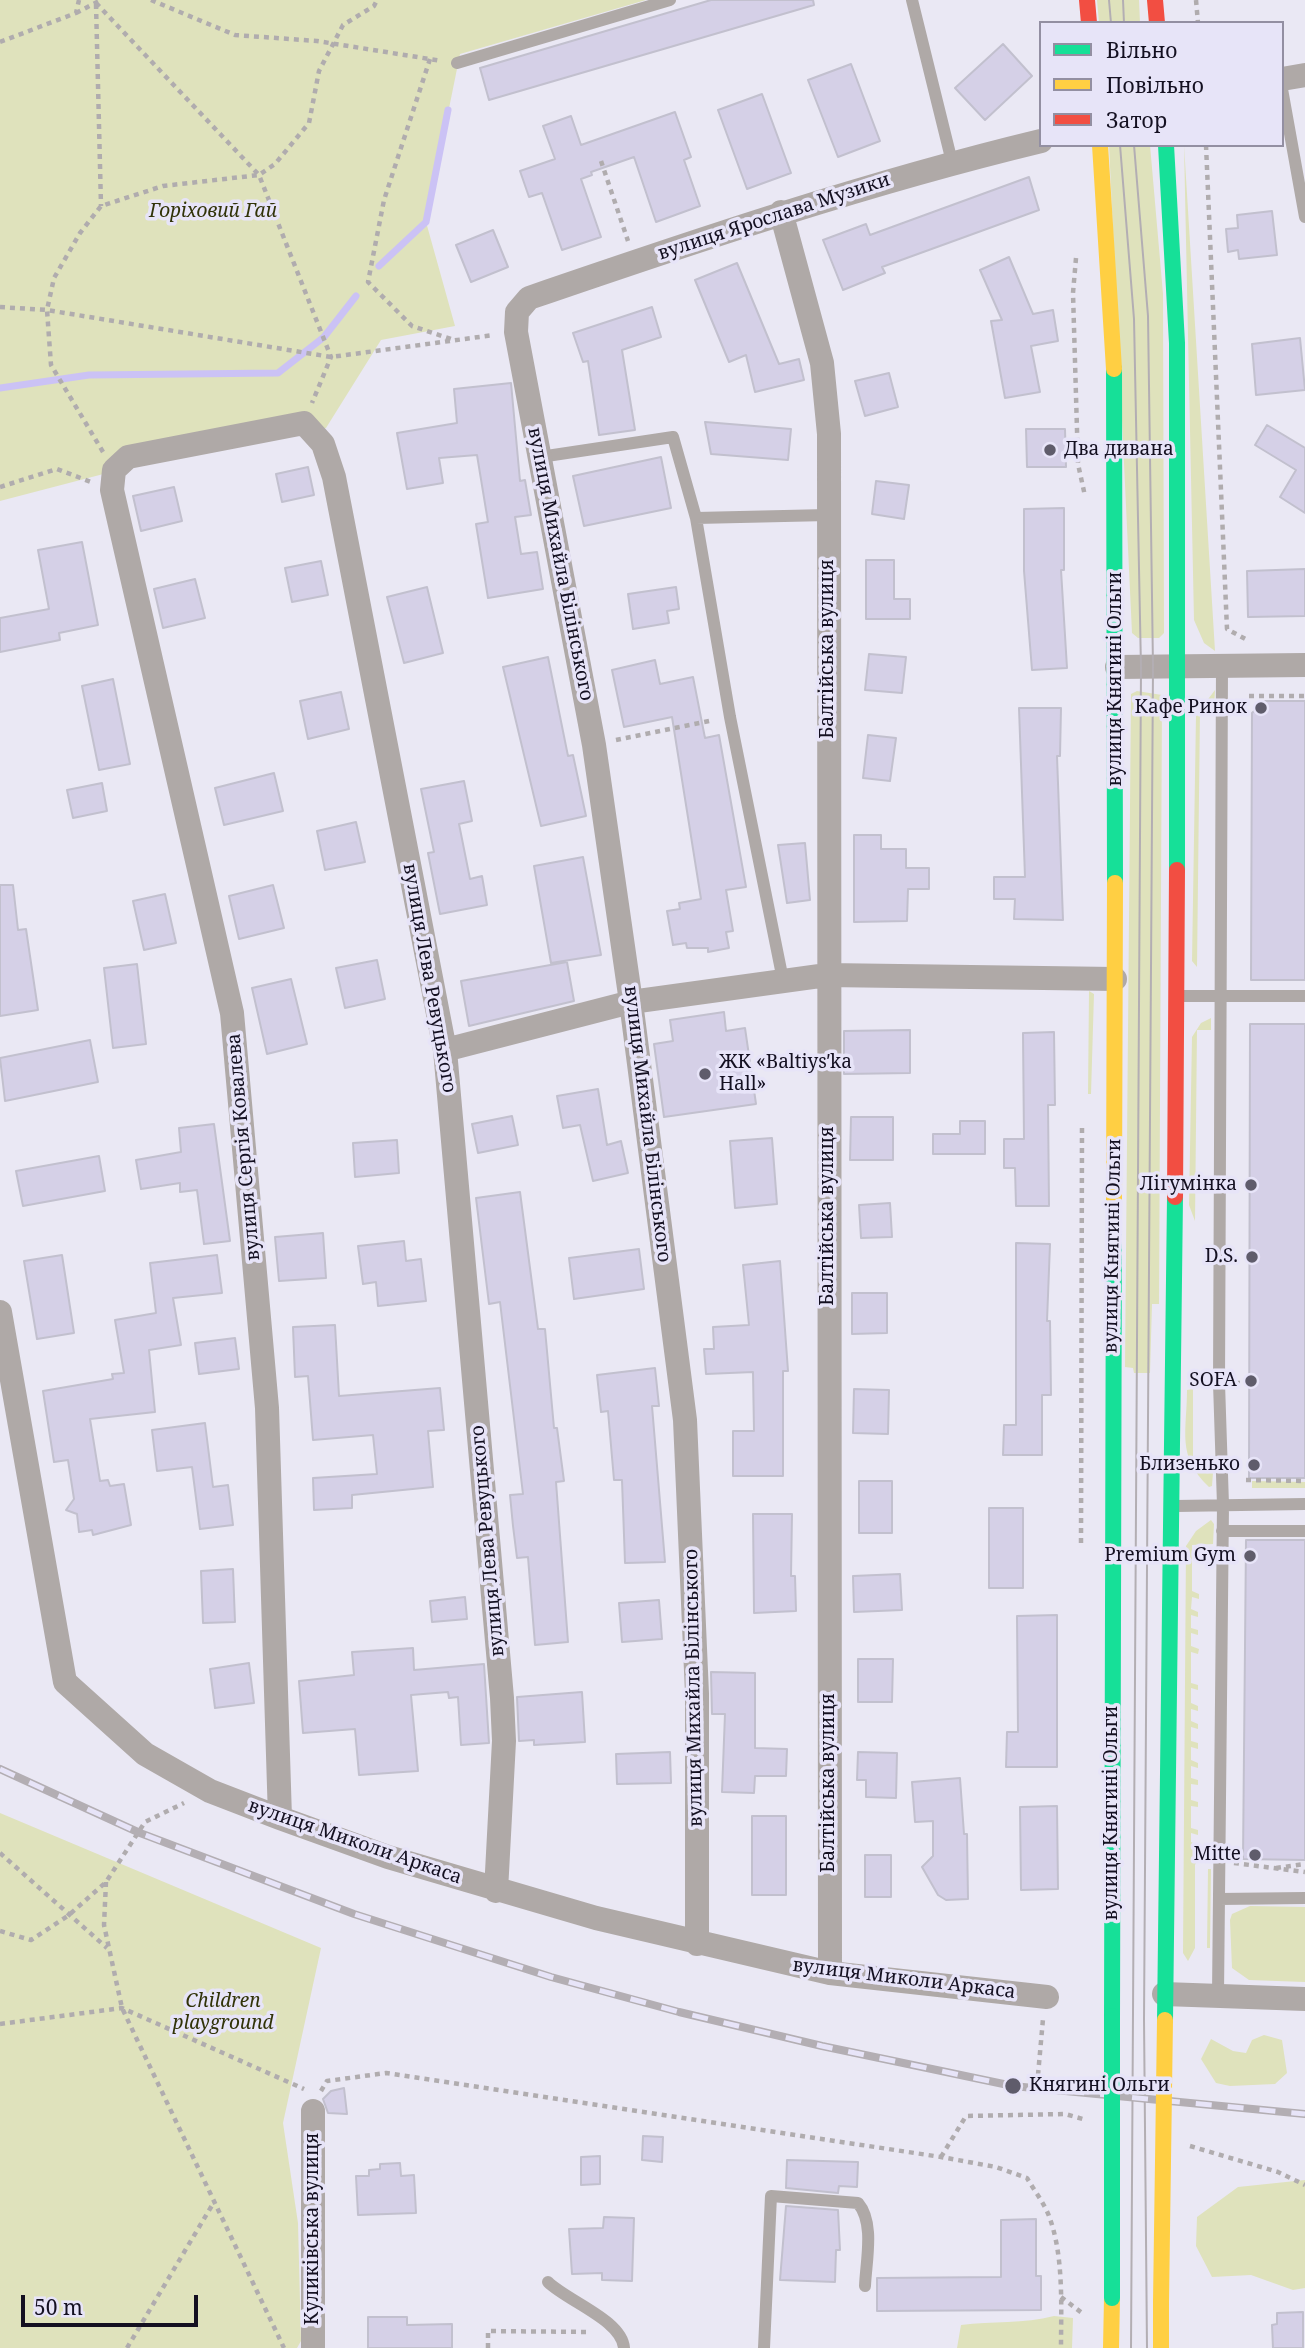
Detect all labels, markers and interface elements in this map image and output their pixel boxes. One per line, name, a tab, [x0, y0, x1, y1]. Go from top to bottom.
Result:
legend	[1039, 21, 1284, 147]
text: Вільно	[1106, 36, 1177, 64]
text: Повільно	[1106, 71, 1204, 99]
text: Затор	[1106, 106, 1167, 134]
street label: вулиця Ярослава Музики	[655, 169, 893, 265]
park label: Горіховий Гай	[149, 201, 277, 223]
street label: вулиця Михайла Білінського	[522, 425, 598, 703]
place label: Два дивана	[1064, 439, 1174, 461]
marker: Два дивана	[1042, 442, 1058, 458]
street label: Балтійська вулиця	[817, 559, 839, 739]
street label: вулиця Княгині Ольги	[1105, 572, 1127, 786]
place label: Кафе Ринок	[1135, 697, 1247, 719]
marker: Кафе Ринок	[1253, 700, 1269, 716]
street label: вулиця Лева Ревуцького	[398, 862, 460, 1094]
street label: вулиця Михайла Білінського	[619, 984, 675, 1264]
street label: вулиця Сергія Ковалева	[223, 1032, 265, 1262]
place label: ЖК «Baltiysʹka Hall»	[719, 1052, 852, 1096]
marker: ЖК «Baltiysʹka Hall»	[697, 1066, 713, 1082]
street label: Балтійська вулиця	[817, 1126, 839, 1306]
street label: вулиця Княгині Ольги	[1100, 1138, 1126, 1354]
place label: Лігумінка	[1140, 1174, 1237, 1196]
marker: Лігумінка	[1243, 1177, 1259, 1193]
place label: D.S.	[1205, 1246, 1238, 1268]
marker: D.S.	[1244, 1249, 1260, 1265]
place label: SOFA	[1189, 1370, 1237, 1392]
marker: SOFA	[1243, 1373, 1259, 1389]
street label: вулиця Лева Ревуцького	[467, 1424, 509, 1658]
place label: Близенько	[1139, 1454, 1240, 1476]
marker: Близенько	[1246, 1457, 1262, 1473]
place label: Premium Gym	[1104, 1545, 1236, 1567]
marker: Premium Gym	[1242, 1548, 1258, 1564]
street label: вулиця Михайла Білінського	[680, 1549, 708, 1827]
street label: Балтійська вулиця	[818, 1693, 840, 1873]
street label: вулиця Княгині Ольги	[1101, 1706, 1123, 1920]
street label: вулиця Миколи Аркаса	[245, 1795, 465, 1889]
place label: Mitte	[1194, 1844, 1241, 1866]
marker: Mitte	[1247, 1847, 1263, 1863]
street label: вулиця Миколи Аркаса	[791, 1954, 1017, 2004]
park label: Children playground	[172, 1991, 274, 2035]
place label: Княгині Ольги	[1029, 2075, 1170, 2097]
marker: Княгині Ольги	[1003, 2076, 1023, 2096]
street label: Куликівська вулиця	[302, 2133, 324, 2325]
scale bar	[24, 2282, 201, 2326]
text: 50 m	[34, 2293, 83, 2321]

